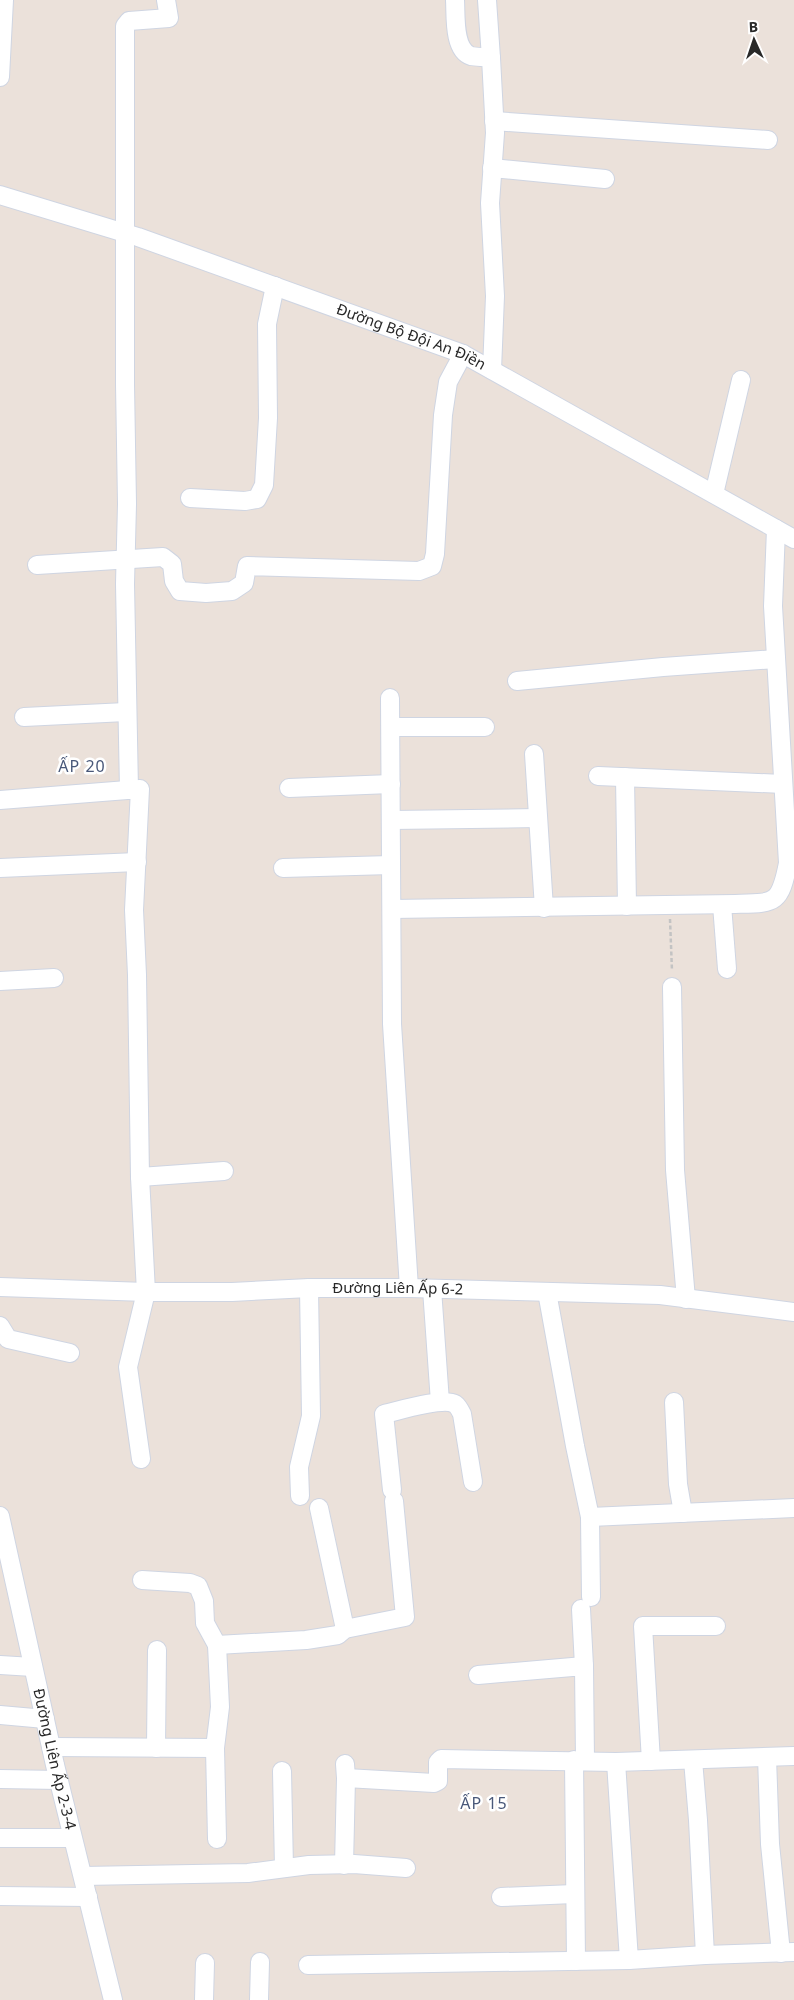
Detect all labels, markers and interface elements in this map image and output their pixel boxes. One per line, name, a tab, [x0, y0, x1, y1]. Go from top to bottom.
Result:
north arrow	[729, 15, 779, 65]
text: B	[748, 17, 758, 36]
street label: Đường Bộ Đội An Điền	[334, 298, 490, 374]
district label: ẤP 20	[58, 755, 106, 777]
street label: Đường Liên Ấp 6-2	[332, 1277, 464, 1299]
street label: Đường Liên Ấp 2-3-4	[29, 1686, 82, 1832]
district label: ẤP 15	[460, 1792, 508, 1814]

